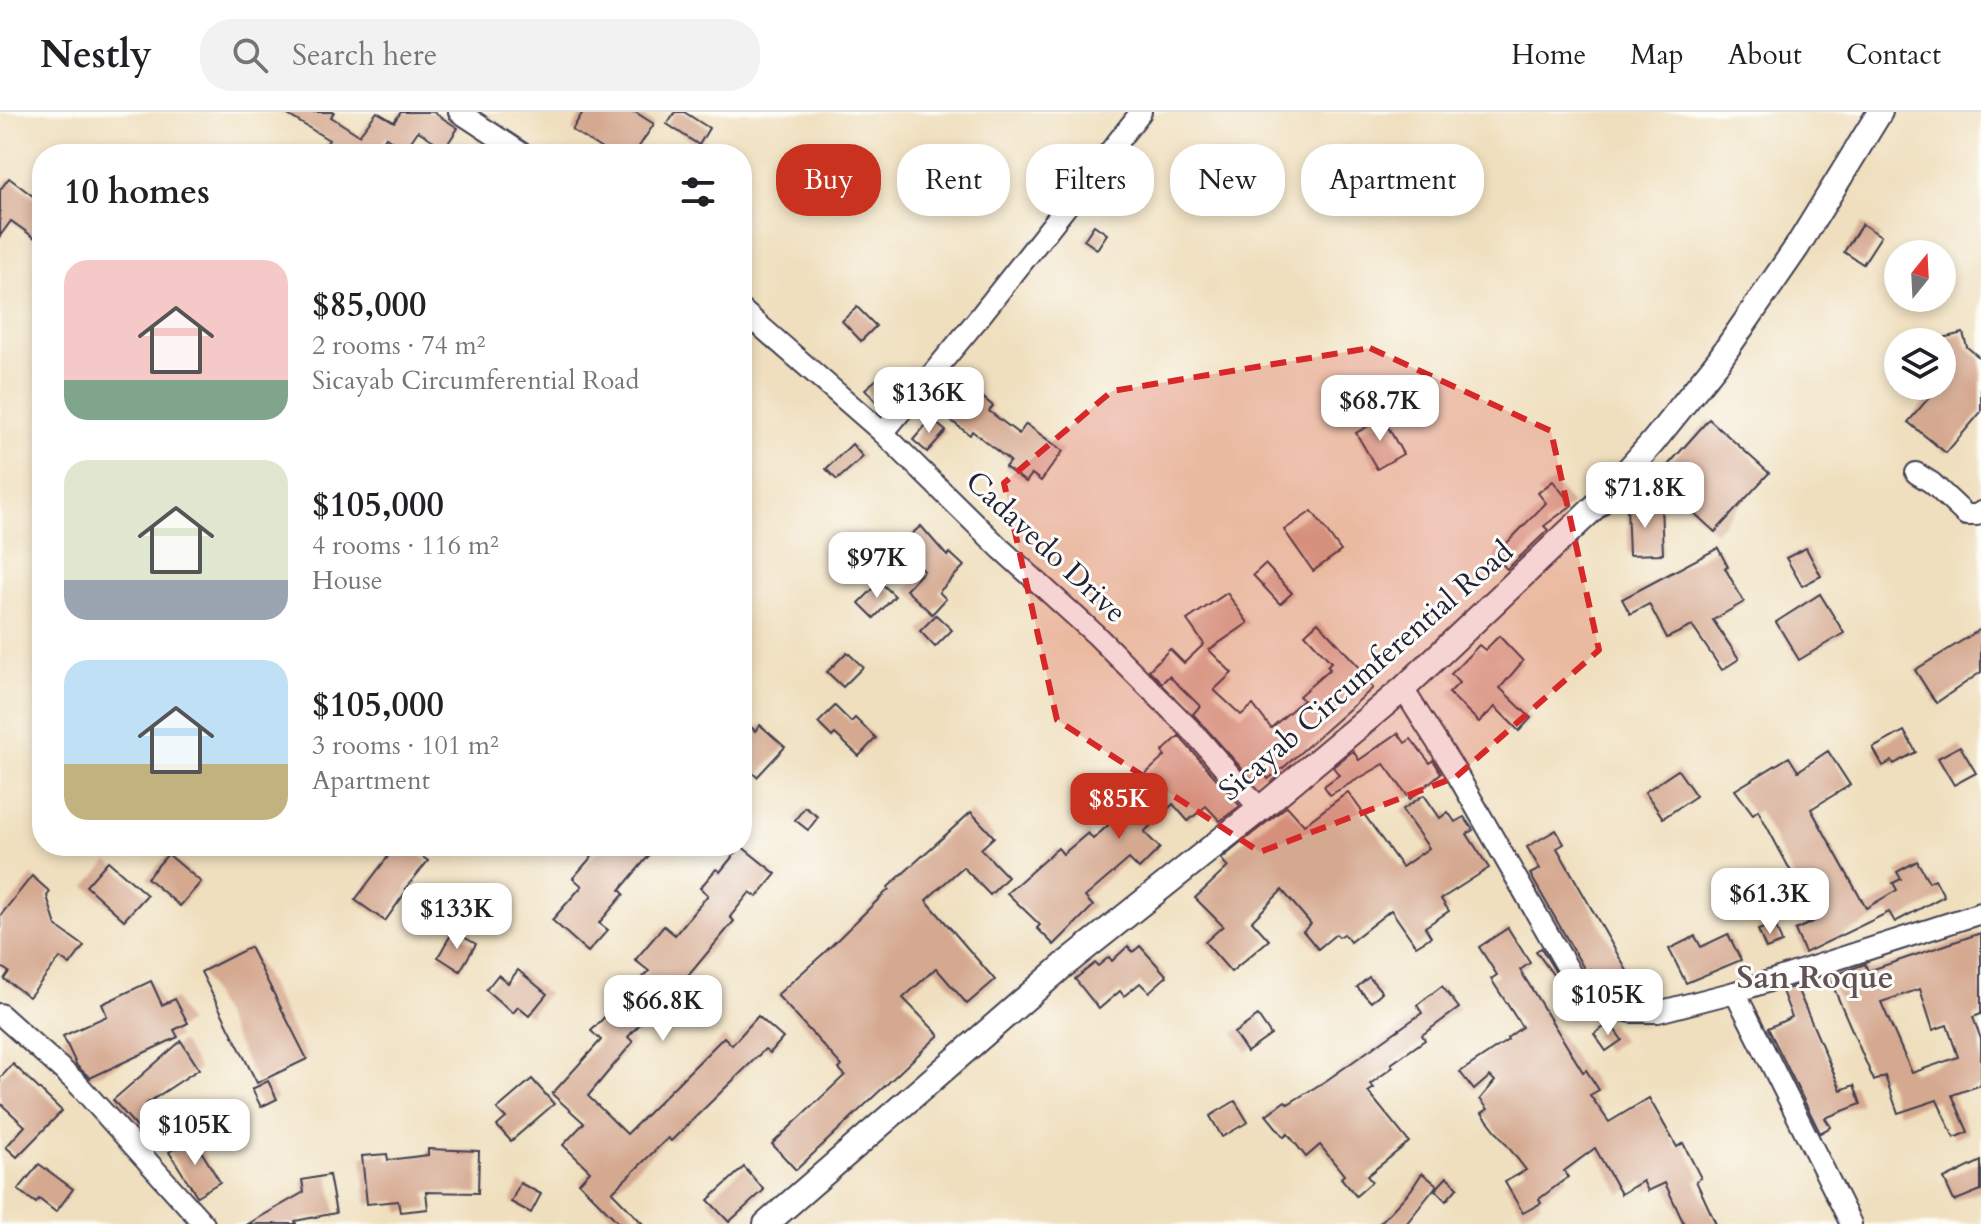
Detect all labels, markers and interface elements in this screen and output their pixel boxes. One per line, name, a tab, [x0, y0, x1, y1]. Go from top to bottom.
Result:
search box	[200, 19, 760, 91]
text: Nestly	[40, 29, 152, 81]
icon: search	[228, 33, 272, 77]
text: Search here	[292, 35, 437, 76]
text: Home	[1511, 36, 1586, 74]
text: Map	[1630, 36, 1684, 74]
text: About	[1728, 36, 1802, 74]
text: Contact	[1846, 36, 1941, 74]
chip: Buy	[776, 144, 881, 216]
chip: Rent	[897, 144, 1010, 216]
chip: Filters	[1026, 144, 1154, 216]
chip: New	[1170, 144, 1285, 216]
chip: Apartment	[1301, 144, 1484, 216]
text: 10 homes	[64, 169, 210, 215]
icon: filters	[676, 170, 720, 214]
north arrow	[1884, 240, 1956, 312]
map controls	[1884, 240, 1956, 400]
text: $85,000	[312, 282, 426, 328]
icon: home	[128, 292, 224, 388]
text: 2 rooms · 74 m²	[312, 328, 485, 363]
button: layers	[1884, 328, 1956, 400]
text: Sicayab Circumferential Road	[312, 363, 639, 398]
pin: $136K	[873, 367, 985, 435]
text: $136K	[892, 375, 966, 410]
pin: $68.7K	[1315, 375, 1445, 443]
text: $68.7K	[1339, 383, 1421, 418]
street label: Cadavedo Drive	[957, 462, 1135, 632]
pin: $71.8K	[1580, 462, 1710, 530]
text: $71.8K	[1604, 470, 1686, 505]
text: $105,000	[312, 482, 444, 528]
icon: home	[128, 492, 224, 588]
text: 4 rooms · 116 m²	[312, 528, 499, 563]
pin: $97K	[830, 532, 924, 600]
street label: Sicayab Circumferential Road	[1210, 532, 1522, 810]
text: $97K	[846, 540, 908, 575]
text: House	[312, 563, 383, 598]
text: $105,000	[312, 682, 444, 728]
icon: home	[128, 692, 224, 788]
text: 3 rooms · 101 m²	[312, 728, 499, 763]
text: Apartment	[312, 763, 430, 798]
pin: $85K	[1072, 773, 1166, 841]
text: $85K	[1088, 781, 1150, 816]
pin: $61.3K	[1705, 868, 1835, 936]
text: $61.3K	[1729, 876, 1811, 911]
pin: $133K	[401, 883, 513, 951]
text: $133K	[420, 891, 494, 926]
district label: San Roque	[1736, 956, 1894, 1000]
pin: $105K	[1552, 969, 1664, 1037]
pin: $66.8K	[598, 975, 728, 1043]
text: $105K	[1571, 977, 1645, 1012]
text: $66.8K	[622, 983, 704, 1018]
pin: $105K	[139, 1099, 251, 1167]
text: $105K	[158, 1107, 232, 1142]

